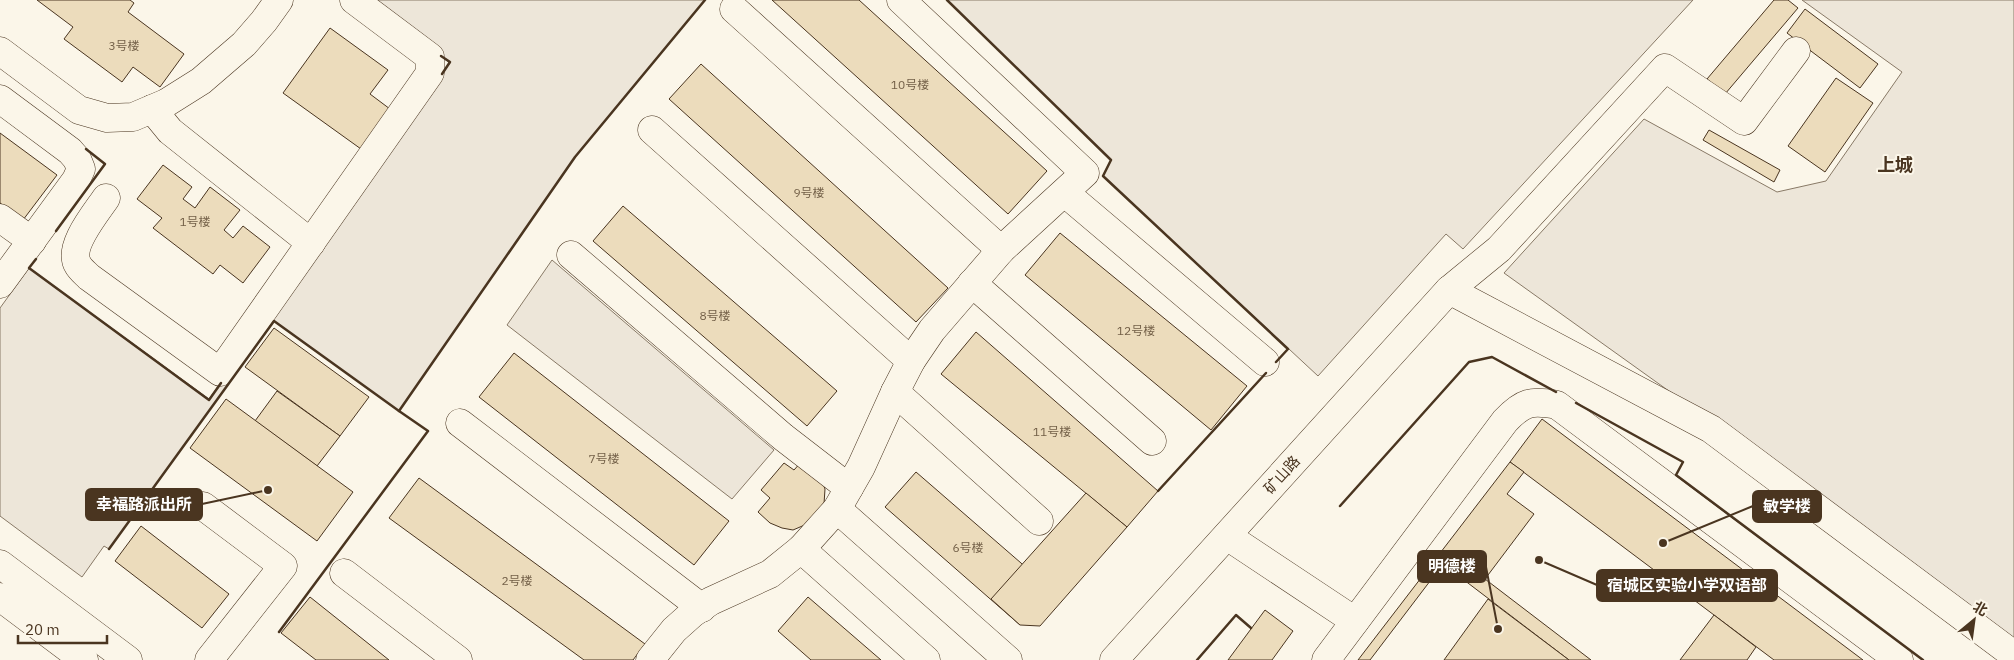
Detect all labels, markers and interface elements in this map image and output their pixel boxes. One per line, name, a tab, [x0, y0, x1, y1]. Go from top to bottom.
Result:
house number: 3号楼	[108, 38, 140, 53]
house number: 10号楼	[891, 77, 929, 92]
district label: 上城	[1877, 153, 1913, 176]
house number: 9号楼	[793, 185, 825, 200]
house number: 1号楼	[179, 214, 211, 229]
house number: 8号楼	[699, 308, 731, 323]
house number: 12号楼	[1117, 323, 1155, 338]
house number: 11号楼	[1033, 424, 1071, 439]
house number: 7号楼	[588, 451, 620, 466]
street label: 矿山路	[1260, 452, 1304, 498]
callout: 幸福路派出所	[86, 489, 202, 520]
callout: 敏学楼	[1753, 491, 1821, 522]
text: 幸福路派出所	[96, 494, 192, 514]
text: 敏学楼	[1763, 496, 1811, 516]
house number: 6号楼	[952, 540, 984, 555]
callout: 明德楼	[1418, 551, 1486, 582]
text: 明德楼	[1428, 556, 1476, 576]
callout: 宿城区实验小学双语部	[1597, 570, 1777, 601]
house number: 2号楼	[501, 573, 533, 588]
text: 宿城区实验小学双语部	[1607, 575, 1767, 595]
north arrow	[1949, 595, 1999, 645]
text: 北	[1970, 597, 1991, 620]
scale bar	[18, 612, 106, 644]
text: 20 m	[25, 620, 60, 639]

